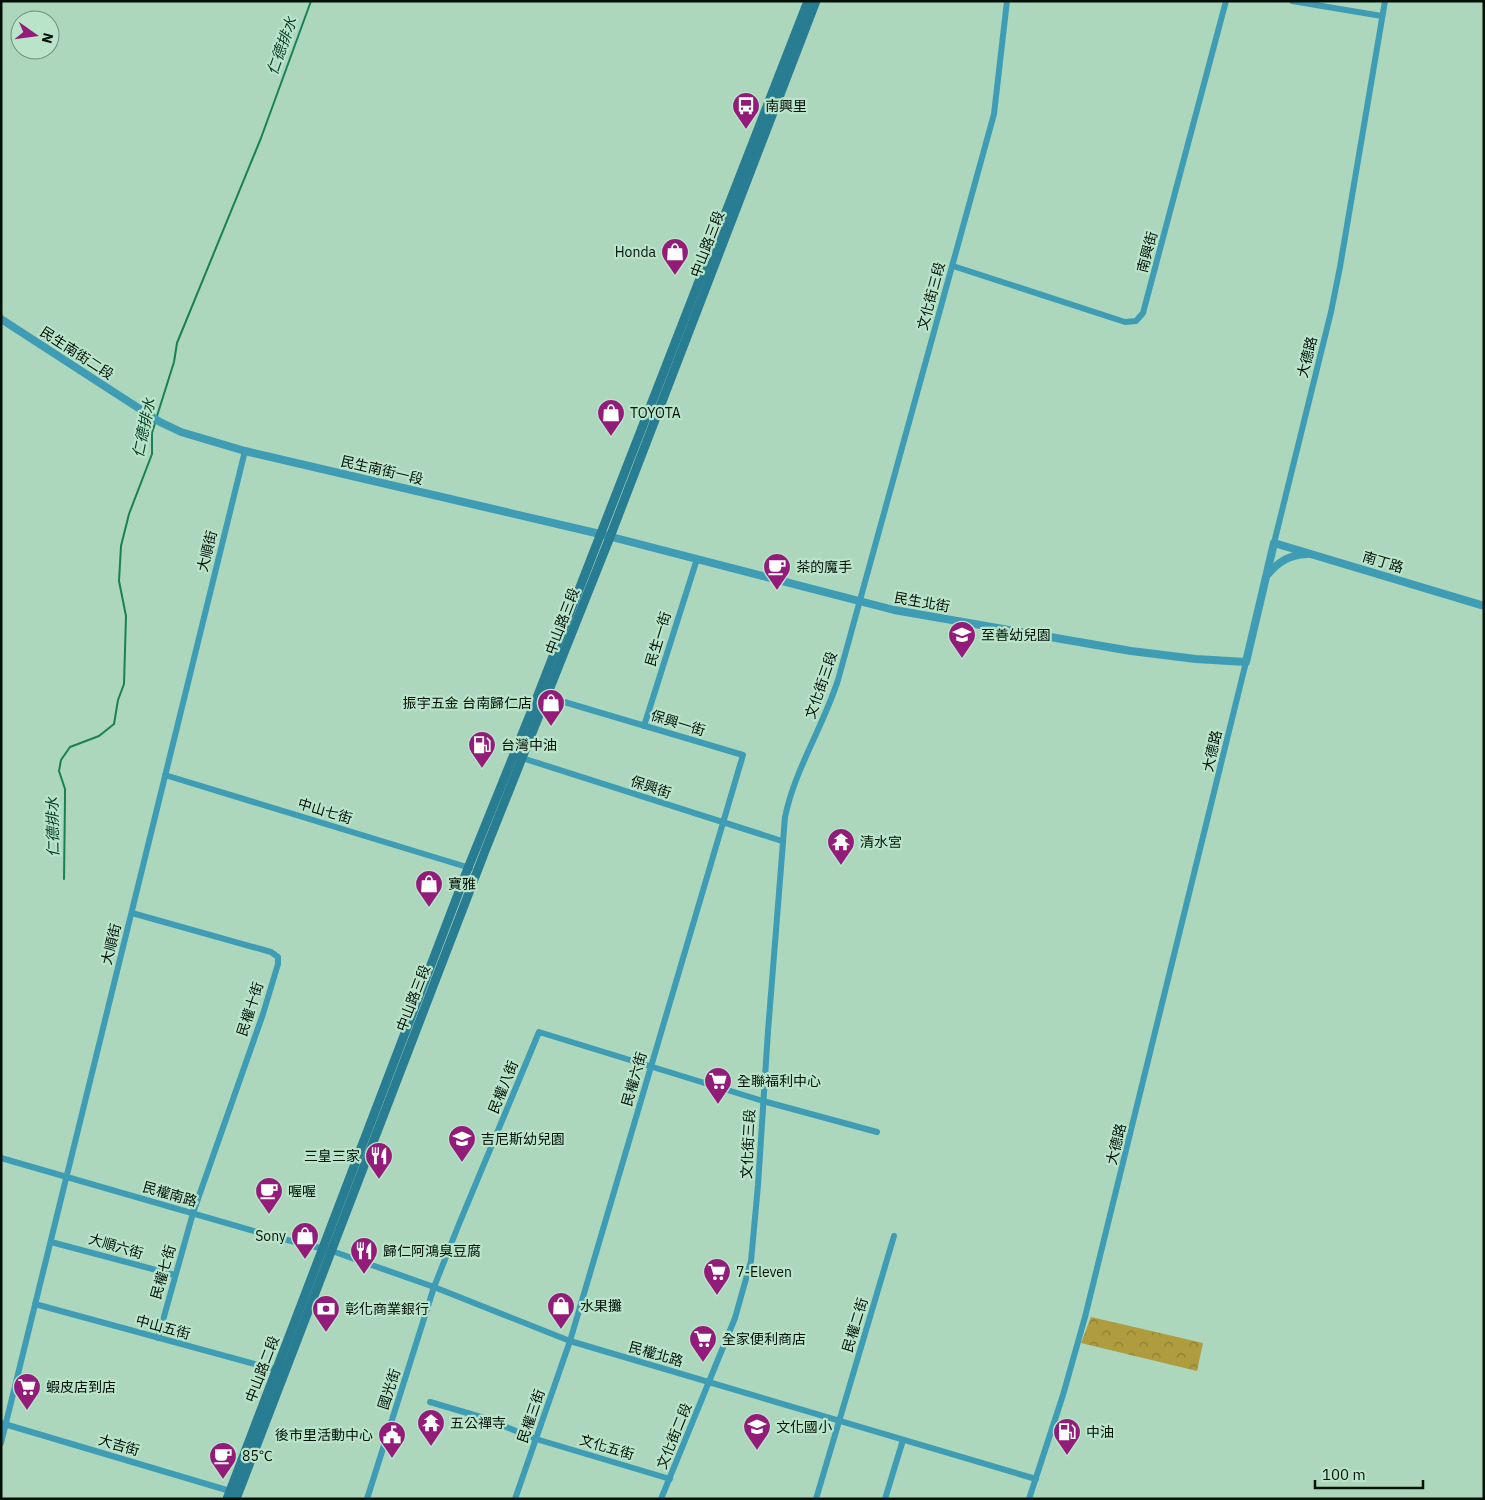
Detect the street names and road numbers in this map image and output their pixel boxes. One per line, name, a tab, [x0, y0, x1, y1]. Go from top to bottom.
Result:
street label: 中山路三段	[686, 208, 728, 280]
street label: 南興街	[1133, 229, 1161, 275]
street label: 文化街三段	[913, 260, 949, 332]
street label: 民生南街二段	[37, 323, 117, 383]
street label: 大德路	[1293, 334, 1321, 380]
street label: 民生南街一段	[339, 452, 425, 488]
street label: 大順街	[193, 528, 221, 574]
street label: 南丁路	[1360, 547, 1406, 577]
street label: 中山路三段	[541, 585, 583, 657]
street label: 民生北街	[893, 588, 951, 616]
street label: 民生一街	[641, 610, 675, 668]
street label: 文化街三段	[801, 649, 841, 721]
street label: 保興一街	[649, 706, 707, 740]
street label: 大德路	[1199, 729, 1225, 773]
street label: 保興街	[628, 772, 674, 802]
street label: 中山七街	[296, 794, 354, 828]
street label: 大順街	[97, 921, 125, 967]
street label: 中山路三段	[392, 962, 434, 1034]
street label: 民權十街	[233, 980, 267, 1038]
street label: 民權六街	[618, 1050, 650, 1108]
street label: 民權八街	[484, 1058, 522, 1116]
street label: 文化街三段	[737, 1109, 759, 1179]
street label: 大德路	[1102, 1121, 1130, 1167]
street label: 民權南路	[141, 1178, 199, 1210]
street label: 大順六街	[87, 1230, 145, 1262]
street label: 民權七街	[147, 1243, 179, 1301]
street label: 民權二街	[838, 1296, 872, 1354]
street label: 中山五街	[134, 1311, 192, 1343]
street label: 中山路二段	[241, 1333, 283, 1405]
street label: 民權北路	[627, 1338, 685, 1370]
street label: 國光街	[374, 1366, 404, 1412]
street label: 民權三街	[513, 1387, 549, 1445]
street label: 文化街二段	[653, 1400, 695, 1472]
street label: 大吉街	[96, 1431, 142, 1459]
street label: 文化五街	[578, 1431, 636, 1463]

